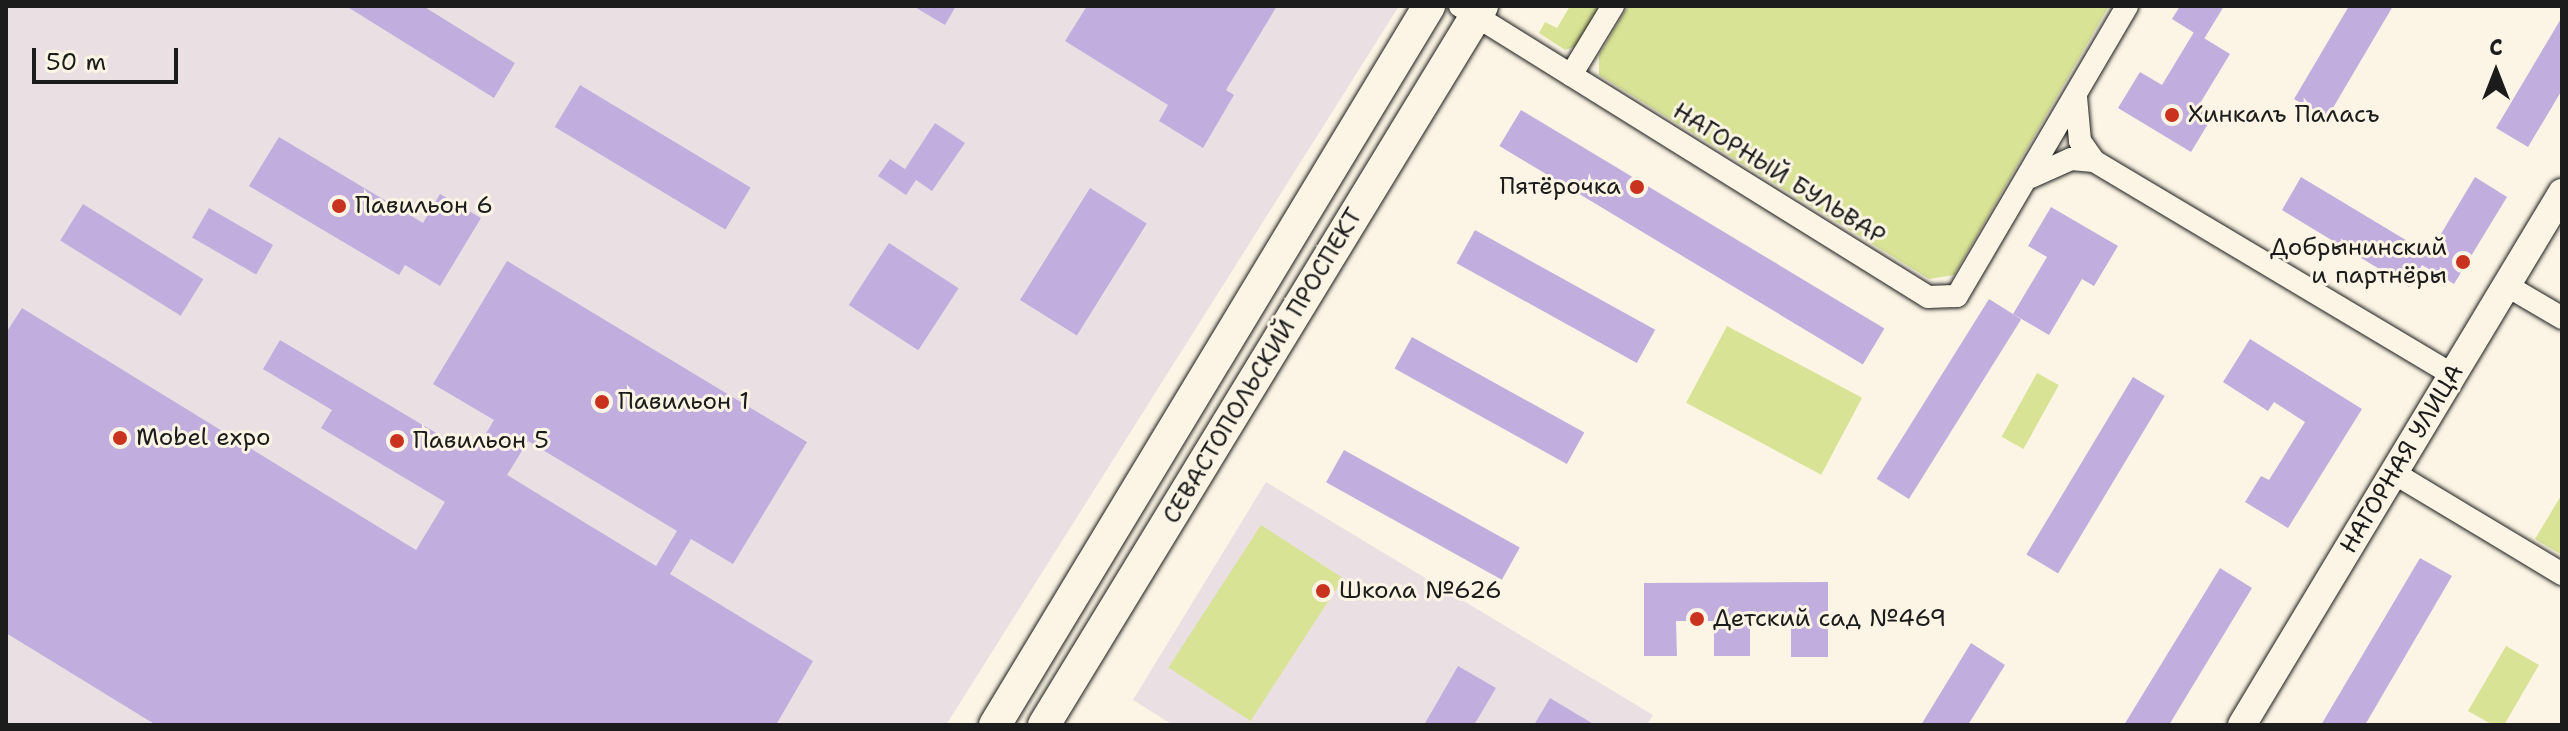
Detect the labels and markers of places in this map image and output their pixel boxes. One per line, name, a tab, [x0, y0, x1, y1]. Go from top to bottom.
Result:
place label: Хинкалъ Паласъ	[2188, 101, 2380, 129]
marker: Хинкалъ Паласъ	[2163, 106, 2181, 124]
place label: Пятёрочка	[1499, 173, 1621, 201]
marker: Пятёрочка	[1628, 178, 1646, 196]
place label: Павильон 6	[355, 192, 493, 220]
marker: Павильон 6	[330, 197, 348, 215]
place label: Добрынинский и партнёры	[2270, 234, 2447, 290]
marker: Добрынинский и партнёры	[2454, 253, 2472, 271]
place label: Павильон 1	[618, 388, 749, 416]
marker: Павильон 1	[593, 393, 611, 411]
place label: Mobel expo	[136, 424, 271, 452]
place label: Павильон 5	[413, 427, 549, 455]
marker: Mobel expo	[111, 429, 129, 447]
marker: Павильон 5	[388, 432, 406, 450]
place label: Школа №626	[1339, 577, 1502, 605]
marker: Школа №626	[1314, 582, 1332, 600]
place label: Детский сад №469	[1713, 605, 1946, 633]
marker: Детский сад №469	[1688, 610, 1706, 628]

